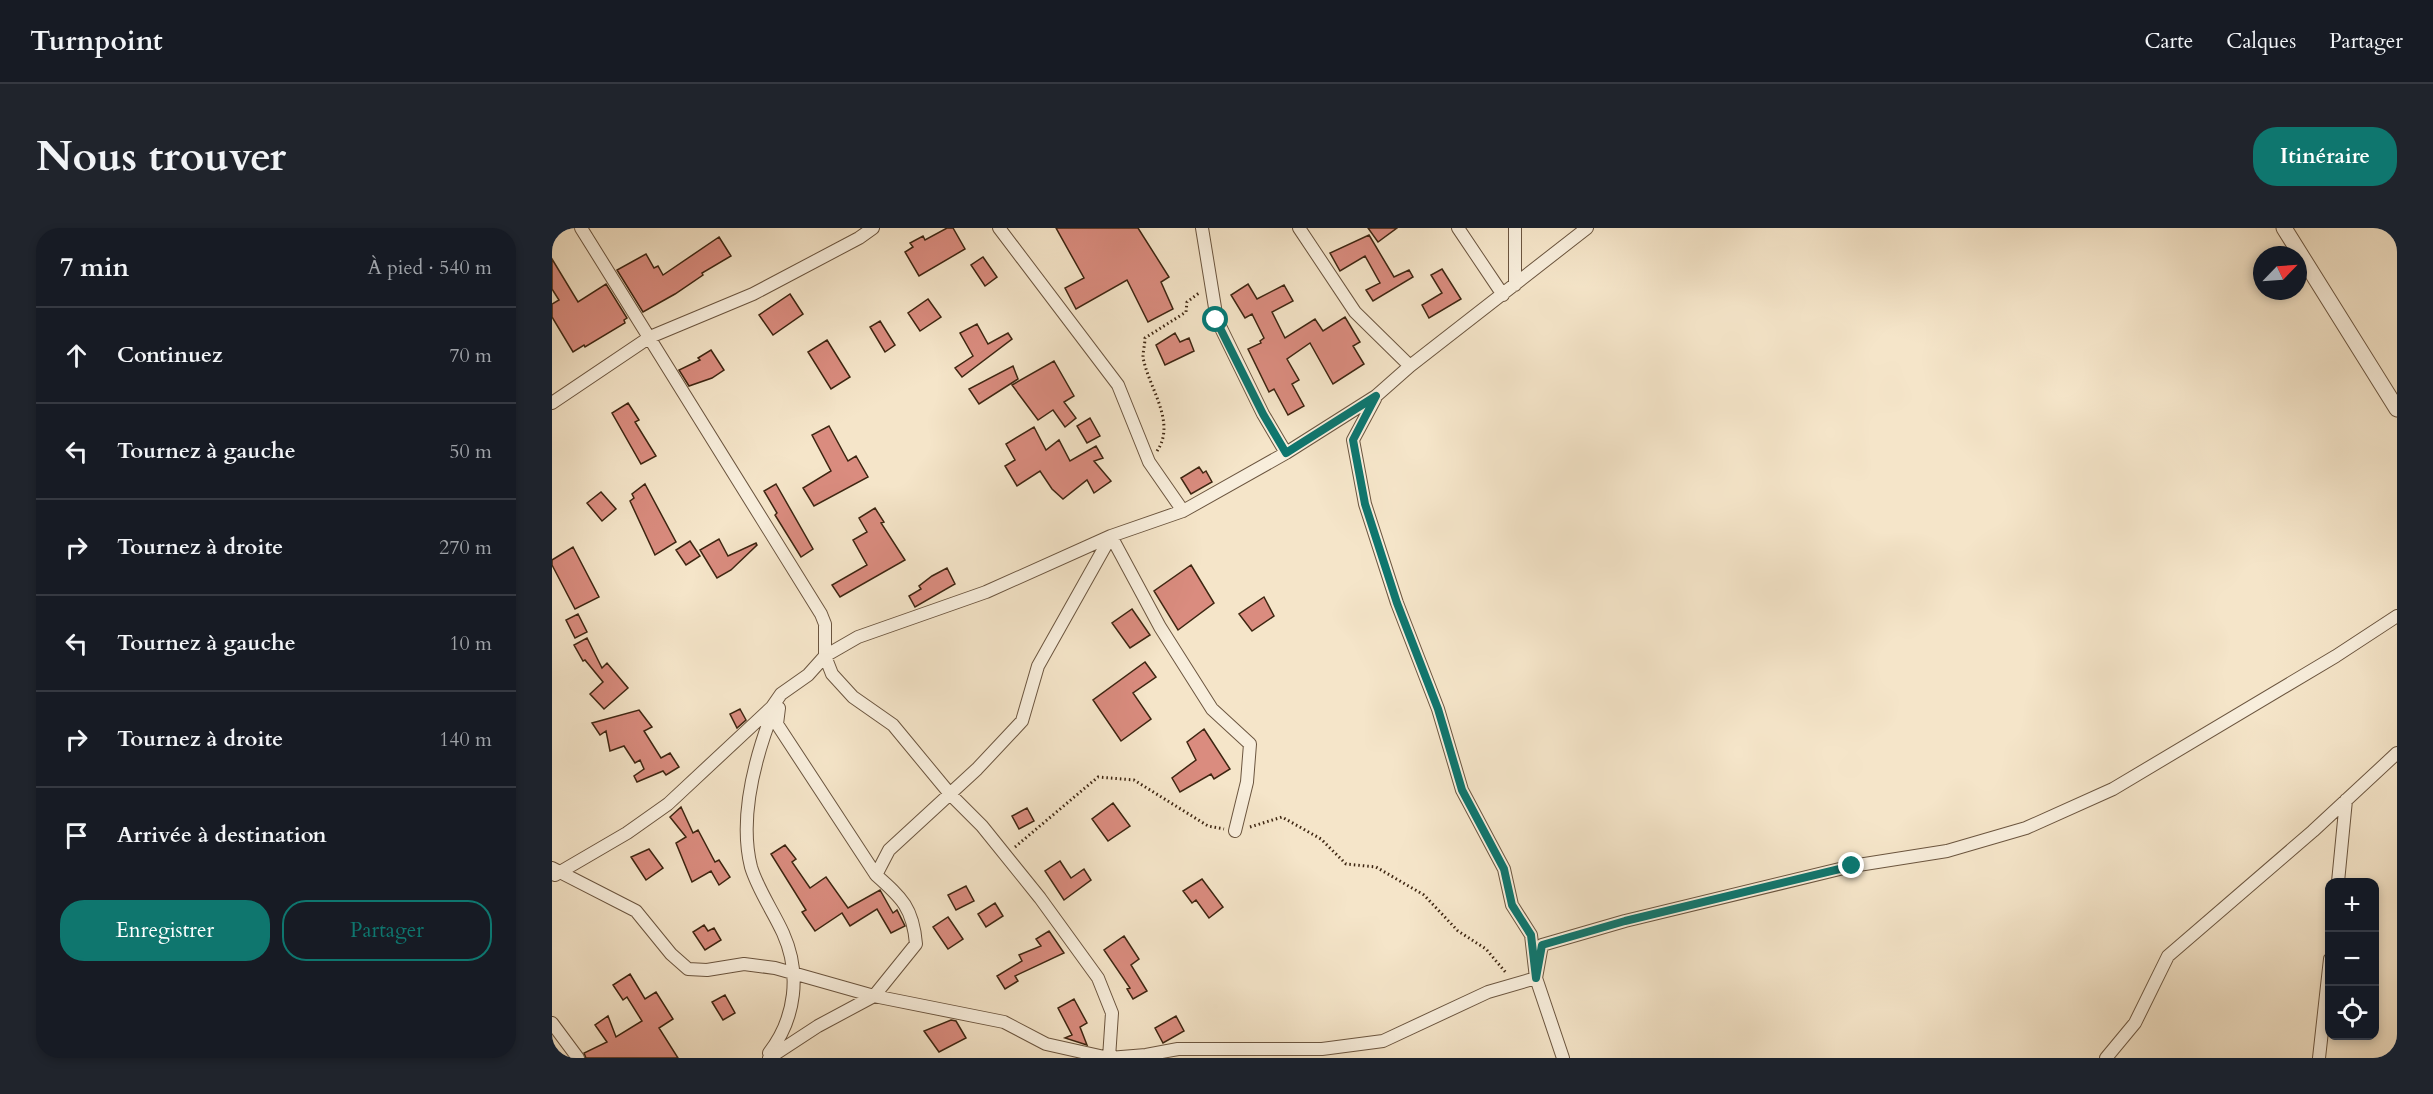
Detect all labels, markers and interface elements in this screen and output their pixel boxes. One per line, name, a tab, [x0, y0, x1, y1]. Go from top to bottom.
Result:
text: Turnpoint	[30, 22, 163, 60]
text: Carte	[2144, 27, 2193, 56]
text: Calques	[2226, 27, 2296, 56]
text: Partager	[2329, 27, 2403, 56]
button: Itinéraire	[2253, 127, 2397, 186]
text: Nous trouver	[36, 128, 286, 185]
north arrow	[2253, 246, 2307, 300]
text: 7 min	[60, 250, 129, 285]
text: À pied · 540 m	[368, 254, 492, 281]
route start	[1202, 306, 1228, 332]
icon: ahead	[60, 339, 93, 372]
text: Continuez	[117, 340, 223, 370]
text: 70 m	[449, 342, 492, 369]
icon: left	[60, 435, 93, 468]
text: Tournez à gauche	[117, 436, 296, 466]
text: 50 m	[449, 438, 492, 465]
icon: right	[60, 531, 93, 564]
text: Tournez à droite	[117, 532, 283, 562]
text: 270 m	[439, 534, 492, 561]
icon: left	[60, 627, 93, 660]
text: Tournez à gauche	[117, 628, 296, 658]
text: 10 m	[449, 630, 492, 657]
icon: right	[60, 723, 93, 756]
text: Tournez à droite	[117, 724, 283, 754]
text: 140 m	[439, 726, 492, 753]
icon: arrive	[60, 819, 93, 852]
text: Arrivée à destination	[117, 820, 327, 850]
route end	[1838, 852, 1864, 878]
map controls	[2325, 878, 2379, 1040]
button: +	[2325, 878, 2379, 932]
button: Enregistrer	[60, 900, 270, 961]
button: Partager	[282, 900, 492, 961]
button: −	[2325, 932, 2379, 986]
button: locate	[2325, 986, 2379, 1040]

